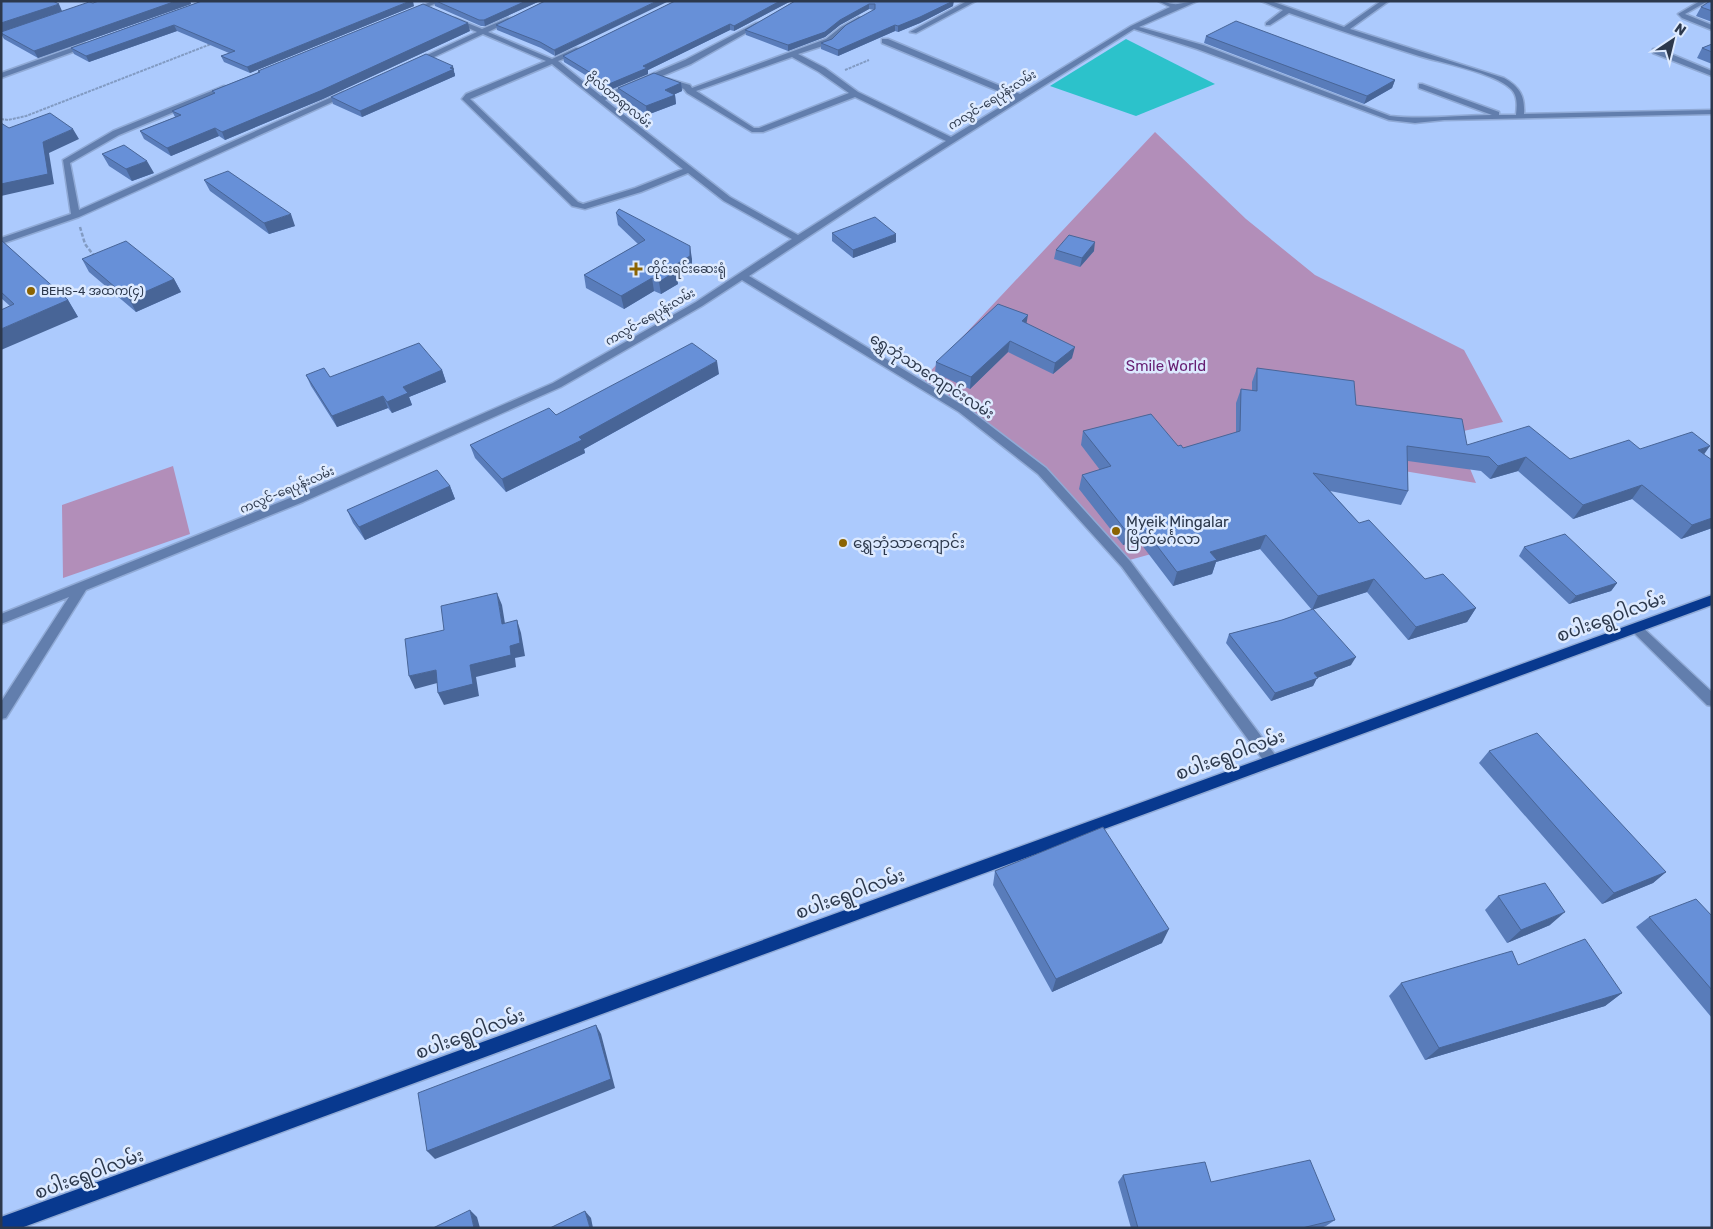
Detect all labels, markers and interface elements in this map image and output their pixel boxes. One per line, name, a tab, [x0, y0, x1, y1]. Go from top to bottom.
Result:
north arrow	[1648, 15, 1698, 65]
text: N	[1671, 20, 1689, 40]
street label: ကလွင်-ရေပုန်းလမ်း	[944, 66, 1040, 135]
street label: ဗိုလ်တာရာလမ်း	[582, 68, 656, 133]
place label: တိုင်းရင်းဆေးရုံ	[647, 260, 726, 279]
marker: တိုင်းရင်းဆေးရုံ	[629, 262, 643, 276]
place label: BEHS-4 အထက(၄)	[41, 284, 144, 301]
street label: ကလွင်-ရေပုန်းလမ်း	[602, 284, 699, 351]
marker: BEHS-4 အထက(၄)	[25, 285, 37, 297]
street label: ရွှေဘုံသာကျောင်းလမ်း	[865, 328, 998, 425]
park label: Smile World	[1126, 357, 1206, 375]
street label: ကလွင်-ရေပုန်းလမ်း	[237, 462, 337, 519]
place label: Myeik Mingalar မြိတ်မင်္ဂလာ	[1126, 513, 1229, 551]
marker: Myeik Mingalar မြိတ်မင်္ဂလာ	[1110, 525, 1122, 537]
place label: ရွှေဘုံသာကျောင်း	[853, 533, 965, 555]
marker: ရွှေဘုံသာကျောင်း	[837, 537, 849, 549]
street label: စပါးရွေဝါလမ်း	[1553, 585, 1670, 651]
street label: စပါးရွေဝါလမ်း	[1172, 723, 1289, 789]
street label: စပါးရွေဝါလမ်း	[792, 862, 909, 928]
street label: စပါးရွေဝါလမ်း	[412, 1002, 529, 1068]
street label: စပါးရွေဝါလမ်း	[31, 1142, 148, 1208]

